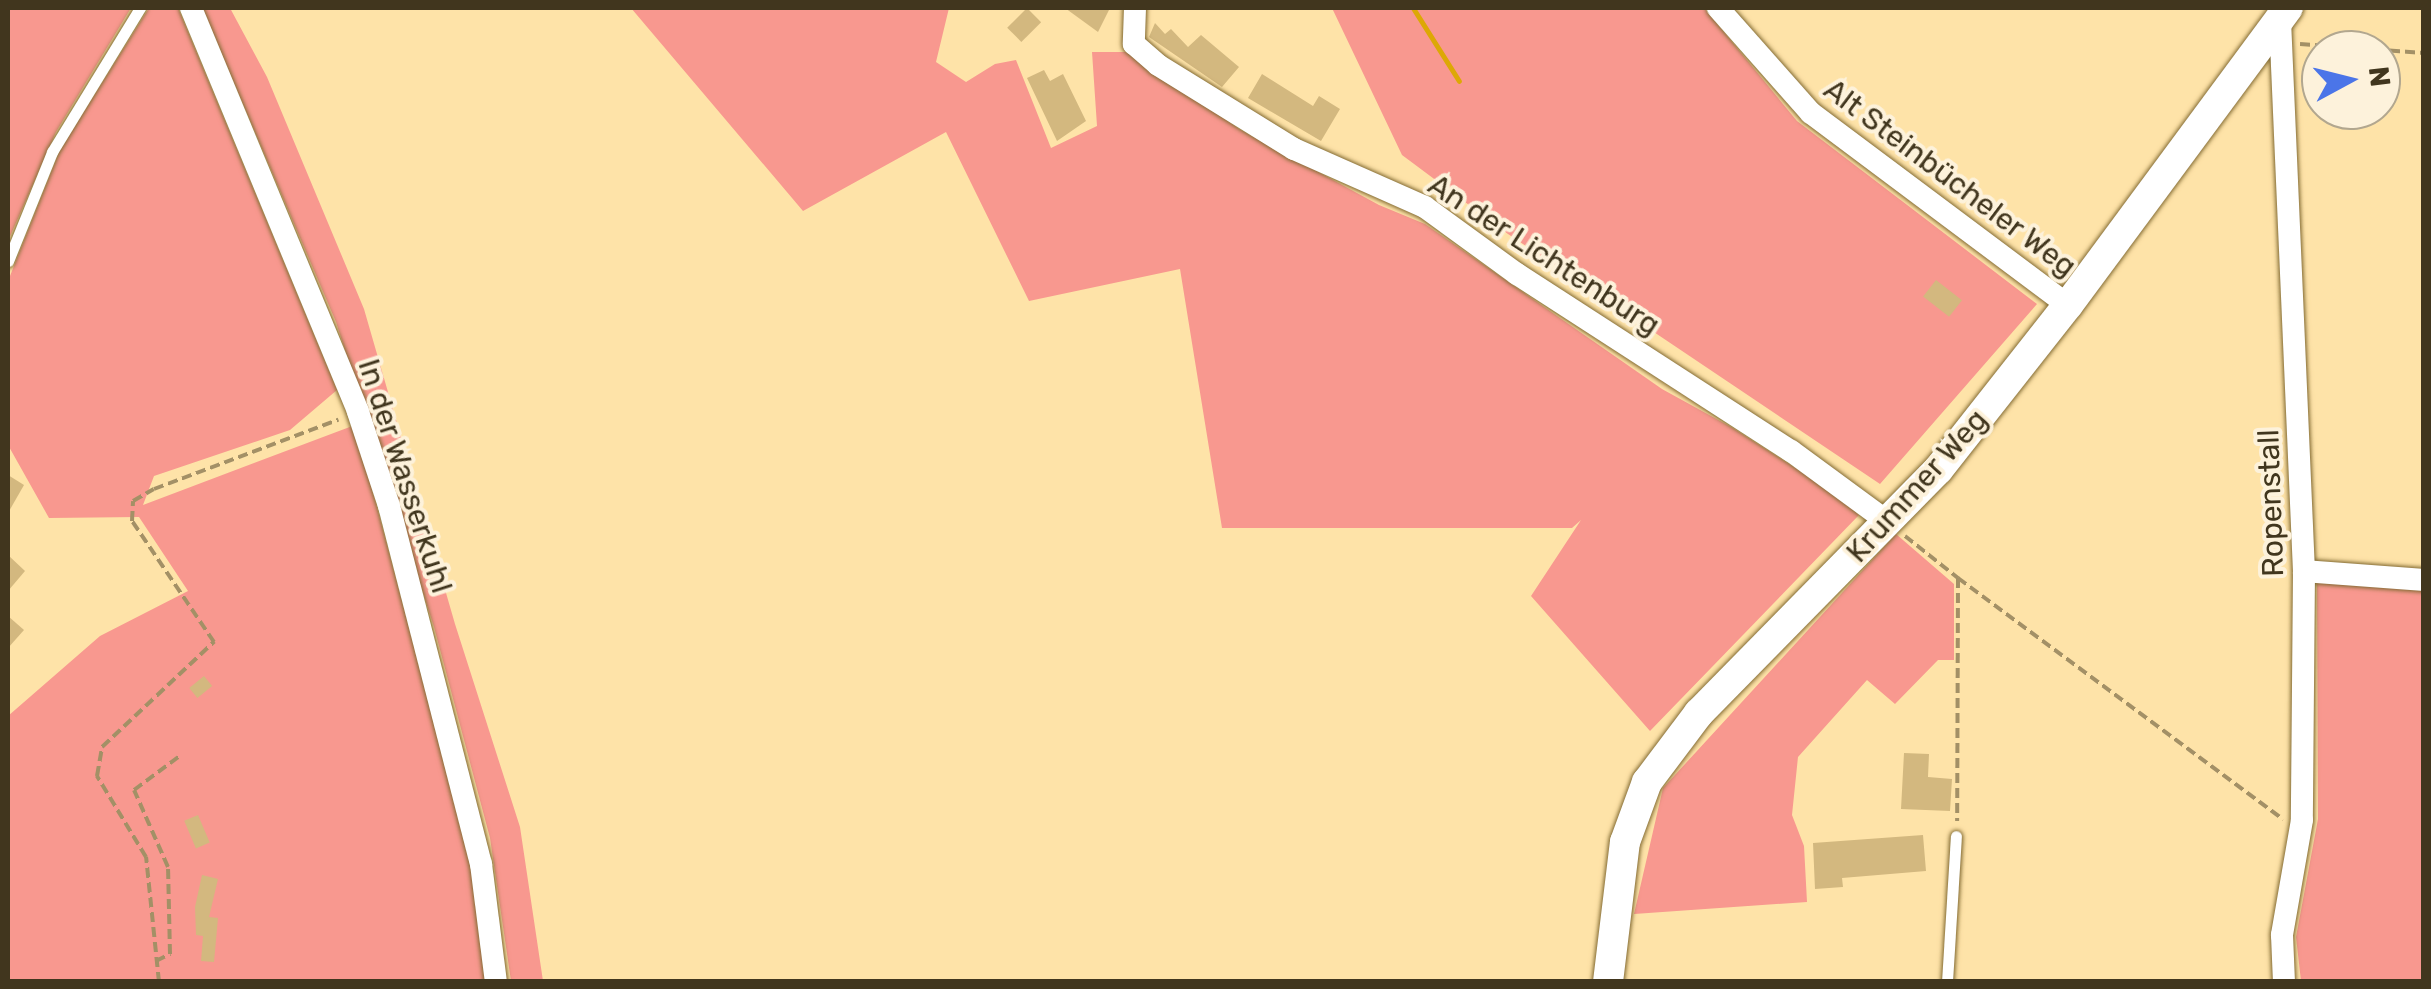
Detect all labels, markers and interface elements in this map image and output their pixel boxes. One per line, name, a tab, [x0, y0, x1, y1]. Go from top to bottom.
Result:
north arrow	[2301, 30, 2401, 130]
text: N	[2362, 65, 2397, 89]
street label: Alt Steinbücheler Weg	[1816, 71, 2084, 285]
street label: An der Lichtenburg	[1421, 167, 1667, 343]
street label: In der Wasserkuhl	[350, 354, 460, 598]
street label: Krummer Weg	[1839, 402, 1995, 570]
street label: Ropenstall	[2250, 429, 2292, 577]

